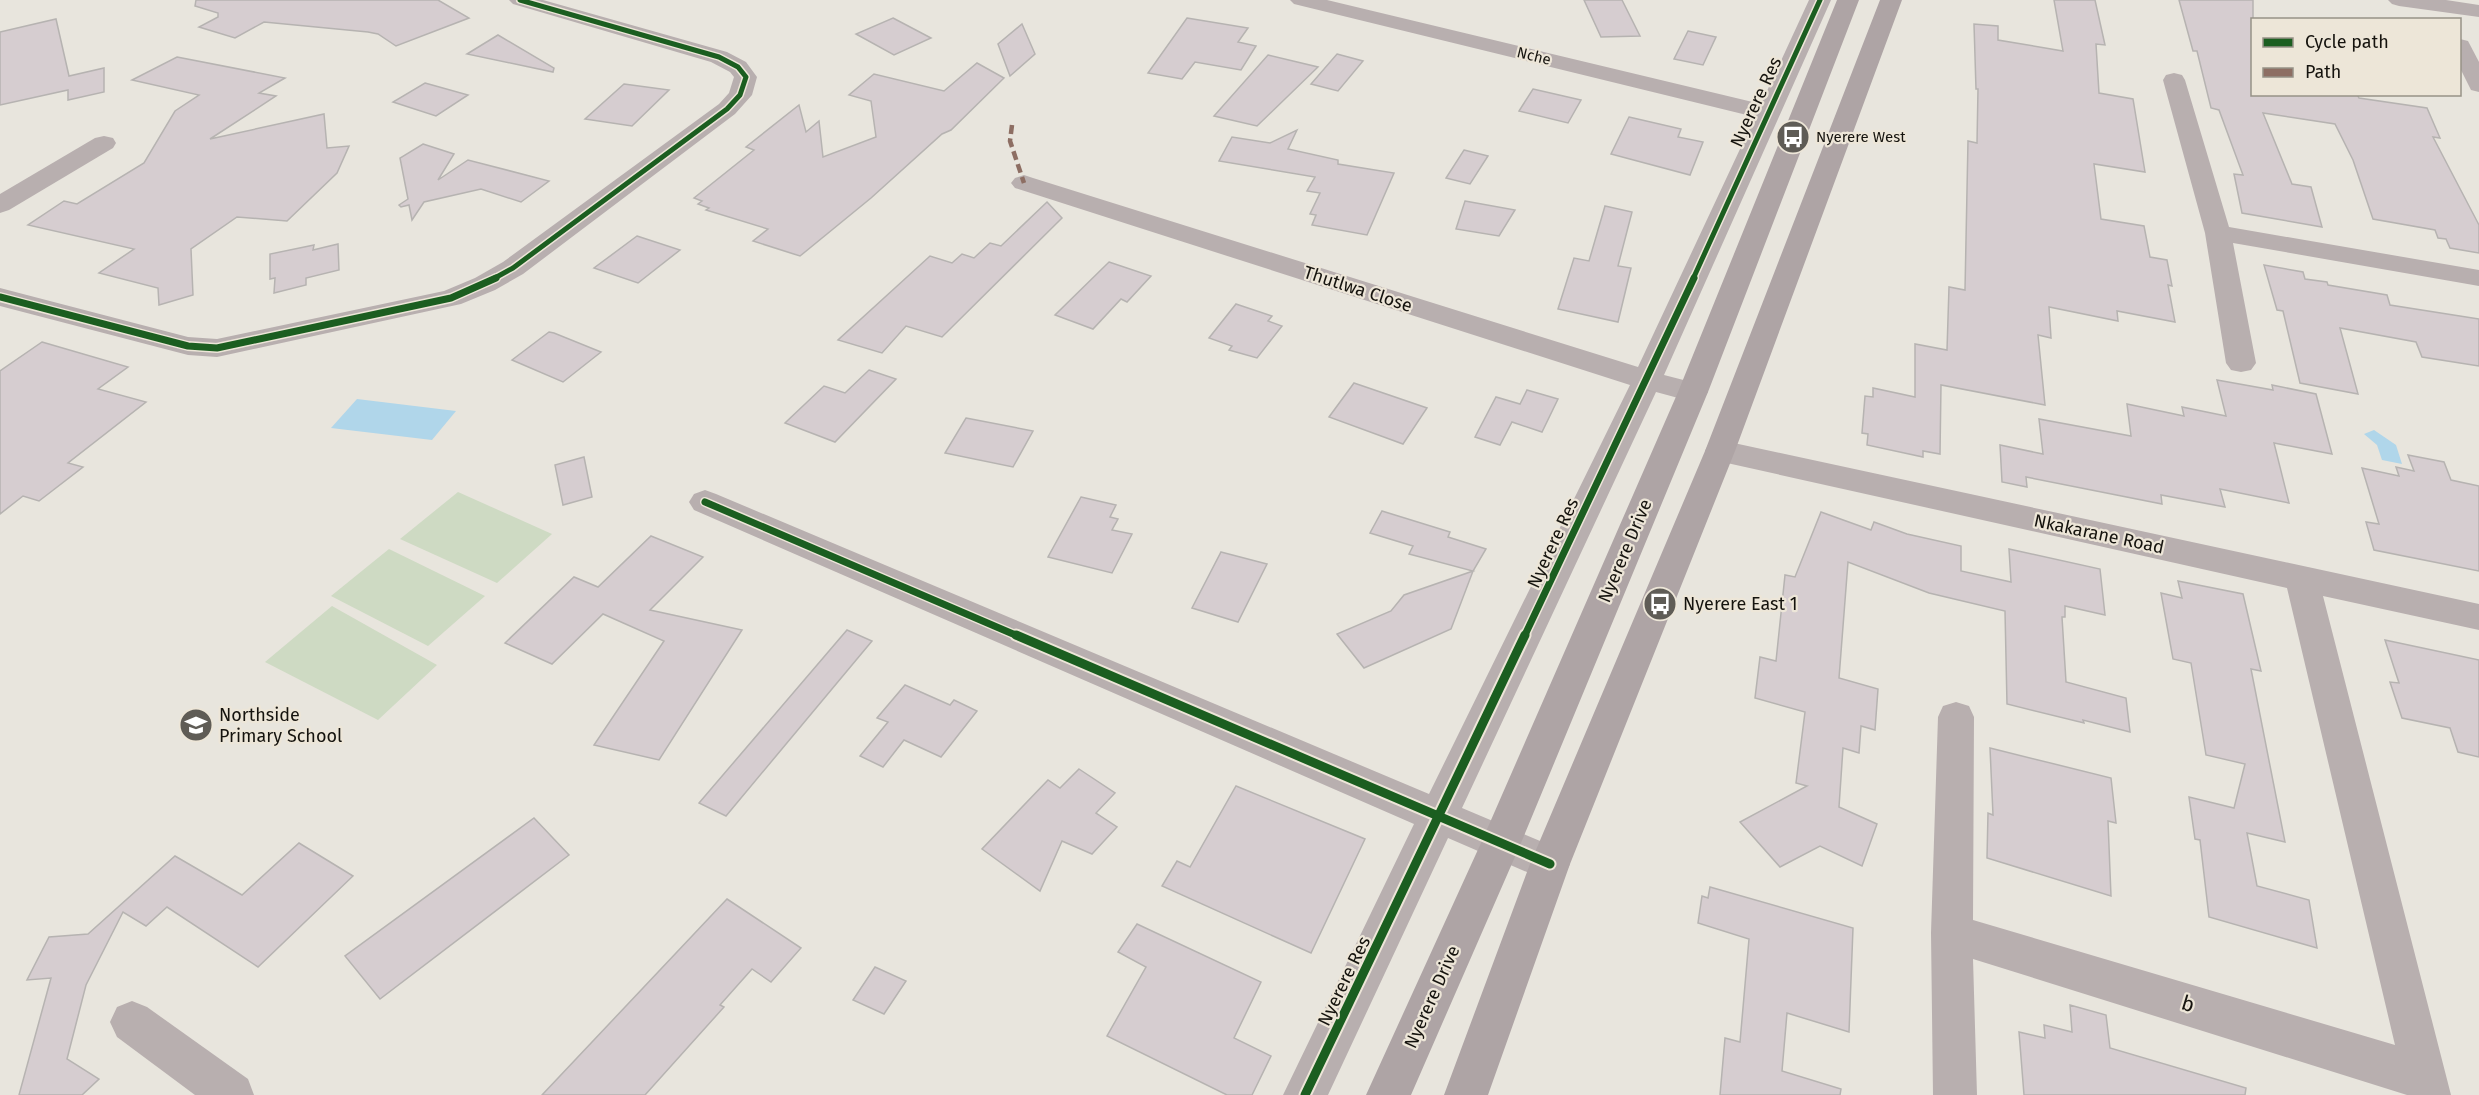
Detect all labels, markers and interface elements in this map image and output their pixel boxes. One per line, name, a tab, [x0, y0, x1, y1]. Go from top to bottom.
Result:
legend	[2251, 18, 2461, 96]
text: Cycle path	[2305, 31, 2389, 53]
street label: Nche	[1515, 43, 1553, 69]
street label: Nyerere Res	[1726, 53, 1786, 151]
text: Path	[2305, 61, 2341, 83]
bus stop icon: Nyerere West	[1775, 119, 1811, 155]
place label: Nyerere West	[1816, 128, 1906, 146]
street label: Thutlwa Close	[1301, 261, 1415, 317]
street label: Nyerere Res	[1523, 494, 1583, 592]
street label: Nyerere Drive	[1593, 496, 1657, 606]
street label: Nkakarane Road	[2032, 509, 2166, 559]
bus stop icon: Nyerere East 1	[1642, 586, 1678, 622]
place label: Nyerere East 1	[1683, 593, 1798, 615]
place label: Northside Primary School	[219, 704, 342, 747]
school or university icon: Northside Primary School	[178, 707, 214, 743]
street label: Nyerere Res	[1313, 933, 1375, 1029]
street label: Nyerere Drive	[1400, 942, 1464, 1052]
street label: b	[2178, 990, 2198, 1018]

